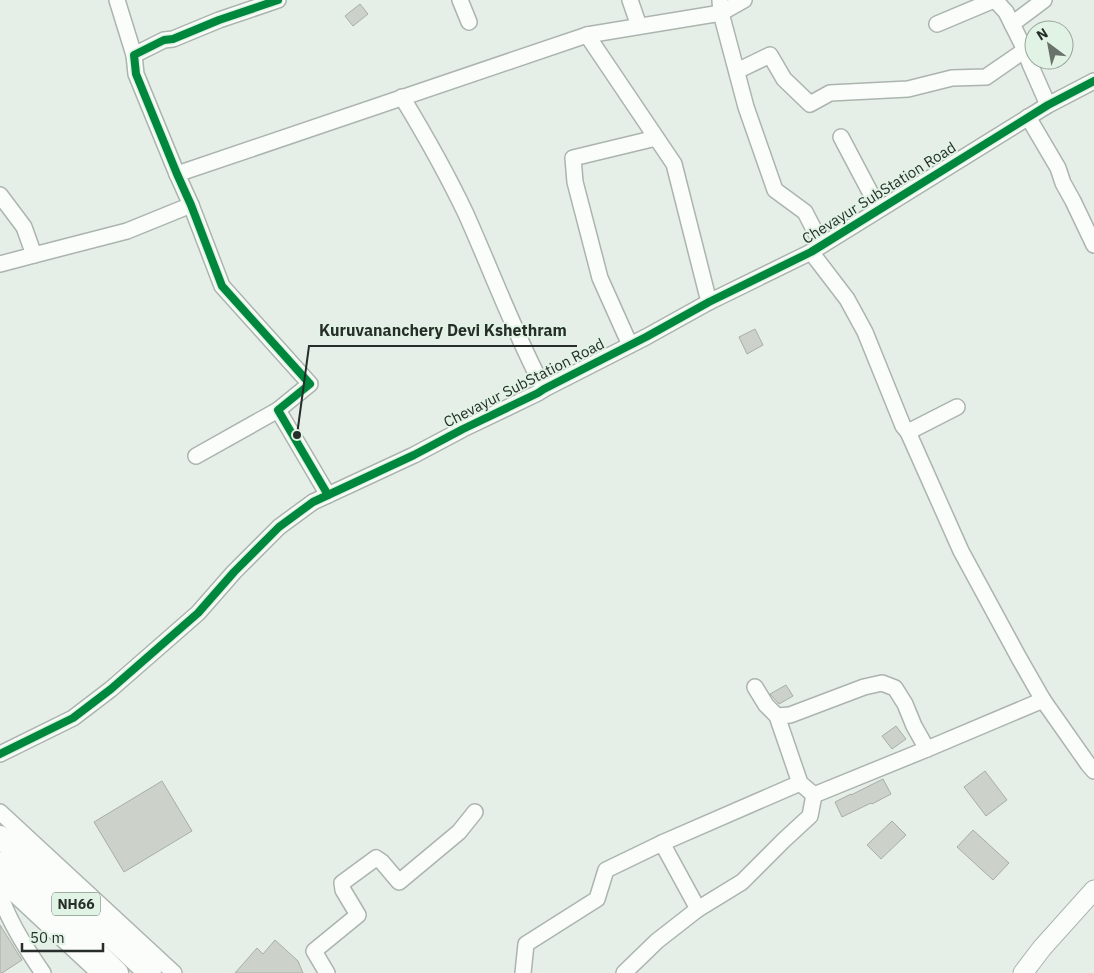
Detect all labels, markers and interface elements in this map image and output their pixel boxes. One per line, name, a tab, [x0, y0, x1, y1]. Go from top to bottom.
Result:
north arrow	[1024, 20, 1074, 70]
text: N	[1033, 24, 1051, 44]
street label: Chevayur SubStation Road	[798, 137, 959, 248]
callout: Kuruvananchery Devi Kshethram	[309, 315, 577, 346]
text: Kuruvananchery Devi Kshethram	[319, 320, 567, 340]
street label: Chevayur SubStation Road	[440, 334, 607, 431]
road number: NH66	[52, 892, 100, 916]
scale bar	[22, 920, 104, 952]
text: 50 m	[30, 928, 65, 947]

